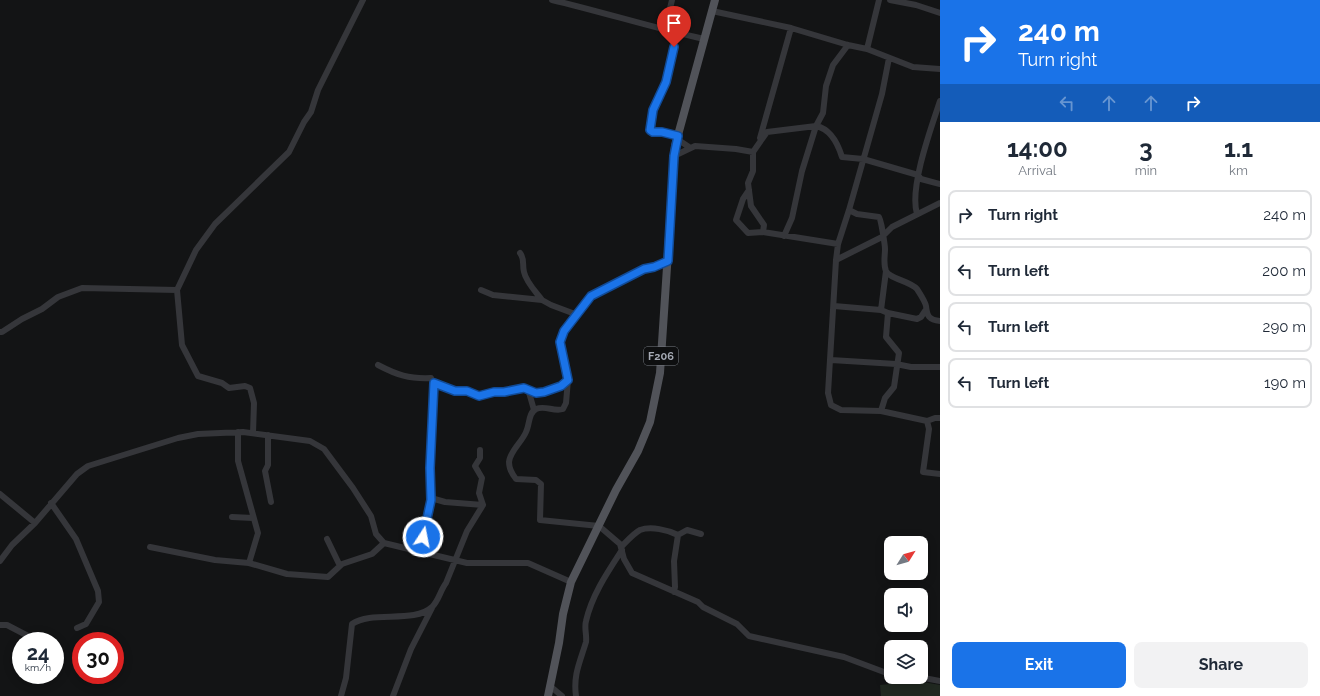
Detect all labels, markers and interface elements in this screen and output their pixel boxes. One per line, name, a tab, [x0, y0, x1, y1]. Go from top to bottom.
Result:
pin	[657, 6, 691, 47]
icon: arrive	[663, 12, 685, 34]
text: 240 m	[1018, 15, 1100, 48]
icon: right	[952, 16, 1004, 68]
text: Turn right	[1018, 49, 1097, 70]
icon: left	[1056, 92, 1078, 114]
icon: ahead	[1098, 92, 1120, 114]
icon: ahead	[1140, 92, 1162, 114]
icon: right	[1182, 92, 1204, 114]
text: 14:00	[1007, 134, 1068, 163]
text: 3	[1139, 134, 1153, 163]
text: 1.1	[1224, 134, 1253, 163]
text: Arrival	[1018, 163, 1056, 178]
text: min	[1135, 163, 1157, 178]
text: km	[1229, 163, 1248, 178]
icon: right	[954, 204, 976, 226]
text: Turn right	[988, 206, 1058, 224]
text: 240 m	[1263, 206, 1306, 224]
icon: left	[954, 260, 976, 282]
text: Turn left	[988, 262, 1049, 280]
text: 200 m	[1262, 262, 1306, 280]
icon: left	[954, 316, 976, 338]
text: Turn left	[988, 318, 1049, 336]
text: 290 m	[1263, 318, 1306, 336]
road number: F206	[644, 347, 678, 365]
icon: left	[954, 372, 976, 394]
text: Turn left	[988, 374, 1049, 392]
text: 190 m	[1264, 374, 1306, 392]
position arrow	[402, 516, 444, 558]
north arrow	[884, 536, 928, 580]
map controls	[884, 536, 928, 684]
button: sound	[884, 588, 928, 632]
speed limit sign: 30	[72, 632, 124, 684]
button: layers	[884, 640, 928, 684]
text: 24	[27, 641, 49, 665]
button: Exit	[952, 642, 1126, 688]
button: Share	[1134, 642, 1308, 688]
text: km/h	[25, 662, 51, 673]

